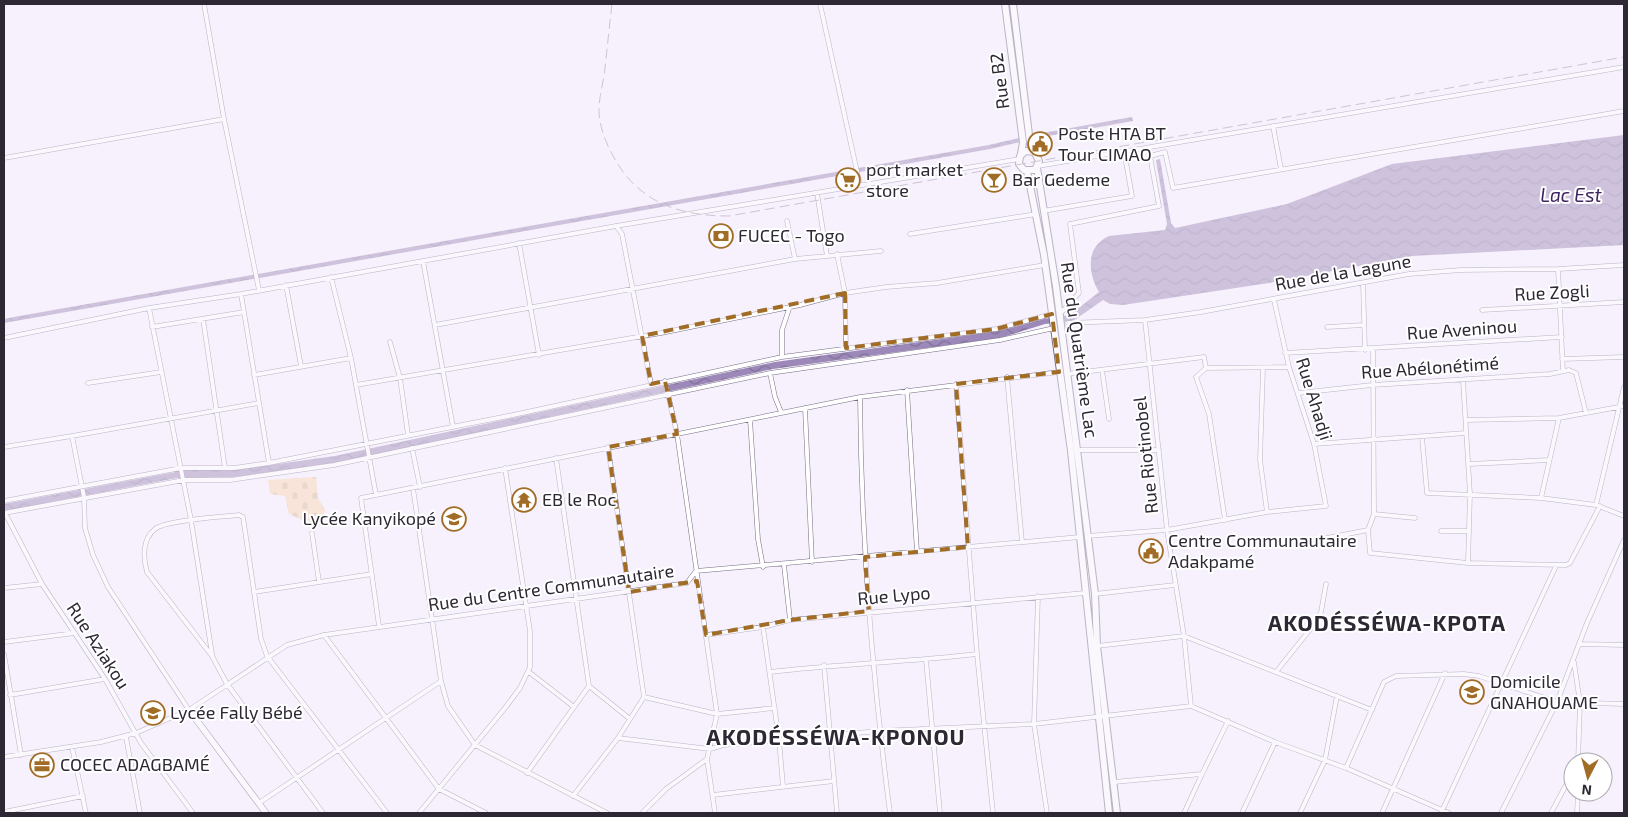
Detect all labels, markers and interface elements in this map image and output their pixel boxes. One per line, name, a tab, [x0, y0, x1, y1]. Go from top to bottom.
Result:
street label: Rue B2	[985, 52, 1013, 110]
place label: Poste HTA BT Tour CIMAO	[1058, 122, 1167, 165]
public building icon: Poste HTA BT Tour CIMAO	[1027, 131, 1053, 157]
place label: port market store	[866, 158, 963, 201]
supermarket icon: port market store	[835, 167, 861, 193]
bar icon: Bar Gedeme	[981, 167, 1007, 193]
place label: Bar Gedeme	[1012, 168, 1110, 190]
water label: Lac Est	[1540, 183, 1602, 206]
bank icon: FUCEC - Togo	[708, 223, 734, 249]
place label: FUCEC - Togo	[738, 224, 845, 246]
street label: Rue de la Lagune	[1273, 249, 1413, 295]
street label: Rue du Quatrième Lac	[1057, 260, 1103, 439]
street label: Rue Zogli	[1514, 279, 1590, 305]
street label: Rue Aveninou	[1406, 314, 1518, 344]
street label: Rue Abélonétimé	[1360, 351, 1500, 383]
street label: Rue Ahadji	[1292, 355, 1338, 443]
street label: Rue Riotinobel	[1128, 395, 1162, 515]
temple icon: EB le Roc	[511, 487, 537, 513]
place label: EB le Roc	[542, 488, 617, 510]
school or university icon: Lycée Kanyikopé	[441, 506, 467, 532]
place label: Lycée Kanyikopé	[302, 507, 436, 529]
place label: Centre Communautaire Adakpamé	[1168, 529, 1357, 572]
public building icon: Centre Communautaire Adakpamé	[1138, 538, 1164, 564]
street label: Rue du Centre Communautaire	[426, 559, 675, 615]
street label: Rue Lypo	[856, 581, 931, 609]
street label: Rue Aziakou	[63, 598, 135, 693]
district label: AKODÉSSÉWA-KPOTA	[1268, 609, 1506, 635]
place label: Domicile GNAHOUAME	[1490, 670, 1598, 713]
school or university icon: Domicile GNAHOUAME	[1459, 679, 1485, 705]
school or university icon: Lycée Fally Bébé	[140, 700, 166, 726]
place label: Lycée Fally Bébé	[170, 701, 303, 723]
district label: AKODÉSSÉWA-KPONOU	[706, 723, 966, 749]
office icon: COCEC ADAGBAMÉ	[29, 752, 55, 778]
north arrow	[1563, 752, 1613, 802]
place label: COCEC ADAGBAMÉ	[60, 753, 210, 775]
text: N	[1581, 781, 1593, 799]

